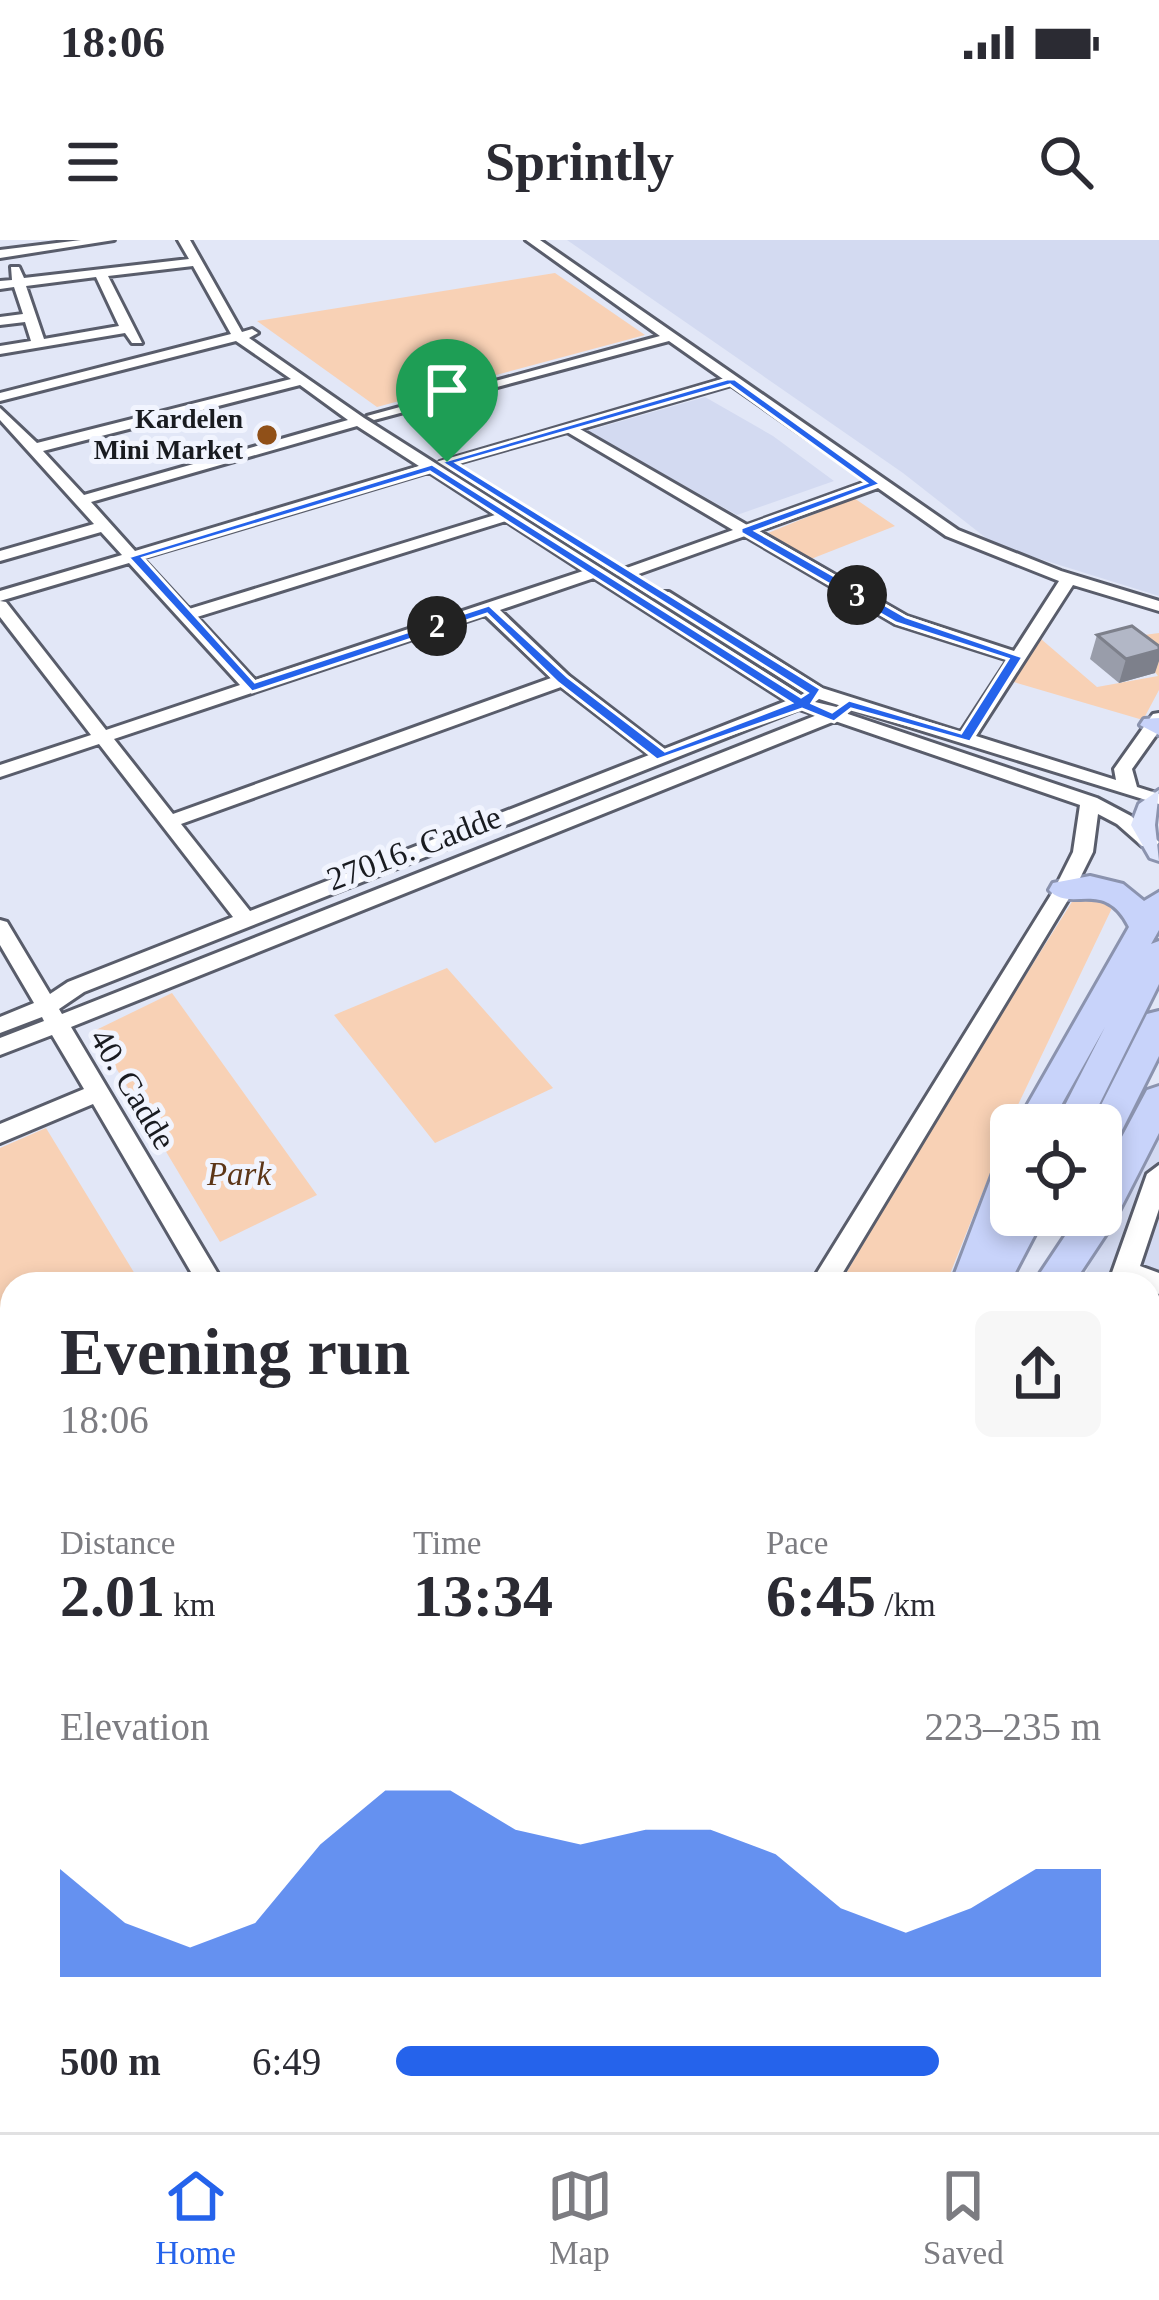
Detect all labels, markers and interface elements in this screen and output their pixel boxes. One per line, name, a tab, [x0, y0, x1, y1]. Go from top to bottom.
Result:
text: 18:06	[60, 17, 165, 67]
icon: menu	[60, 129, 126, 195]
icon: search	[1033, 129, 1099, 195]
text: Sprintly	[485, 132, 674, 192]
pin	[396, 339, 498, 462]
icon: arrive	[414, 357, 480, 423]
place label: Kardelen Mini Market	[94, 404, 243, 465]
marker: Kardelen Mini Market	[254, 422, 280, 448]
pin: 3	[827, 565, 887, 625]
text: 3	[849, 577, 865, 613]
pin: 2	[407, 596, 467, 656]
text: 2	[429, 608, 445, 644]
street label: 27016. Cadde	[322, 798, 506, 898]
street label: 40. Cadde	[83, 1022, 183, 1156]
map controls	[990, 1104, 1122, 1236]
button: locate	[990, 1104, 1122, 1236]
park label: Park	[206, 1156, 272, 1192]
button: share	[975, 1311, 1101, 1437]
text: Evening run	[60, 1315, 410, 1388]
text: 18:06	[60, 1398, 149, 1441]
text: Distance	[60, 1525, 175, 1561]
text: Time	[413, 1525, 481, 1561]
text: Pace	[766, 1525, 828, 1561]
text: 2.01	[60, 1563, 165, 1629]
text: 13:34	[413, 1563, 553, 1629]
text: 6:45	[766, 1563, 876, 1629]
text: km	[165, 1587, 215, 1623]
text: /km	[876, 1587, 936, 1623]
text: Elevation	[60, 1705, 209, 1748]
text: 223–235 m	[924, 1705, 1101, 1748]
text: 500 m	[60, 2040, 161, 2083]
text: 6:49	[252, 2040, 321, 2083]
tab: Home	[155, 2163, 236, 2272]
tab: Map	[547, 2163, 613, 2272]
tab: Saved	[923, 2163, 1004, 2272]

